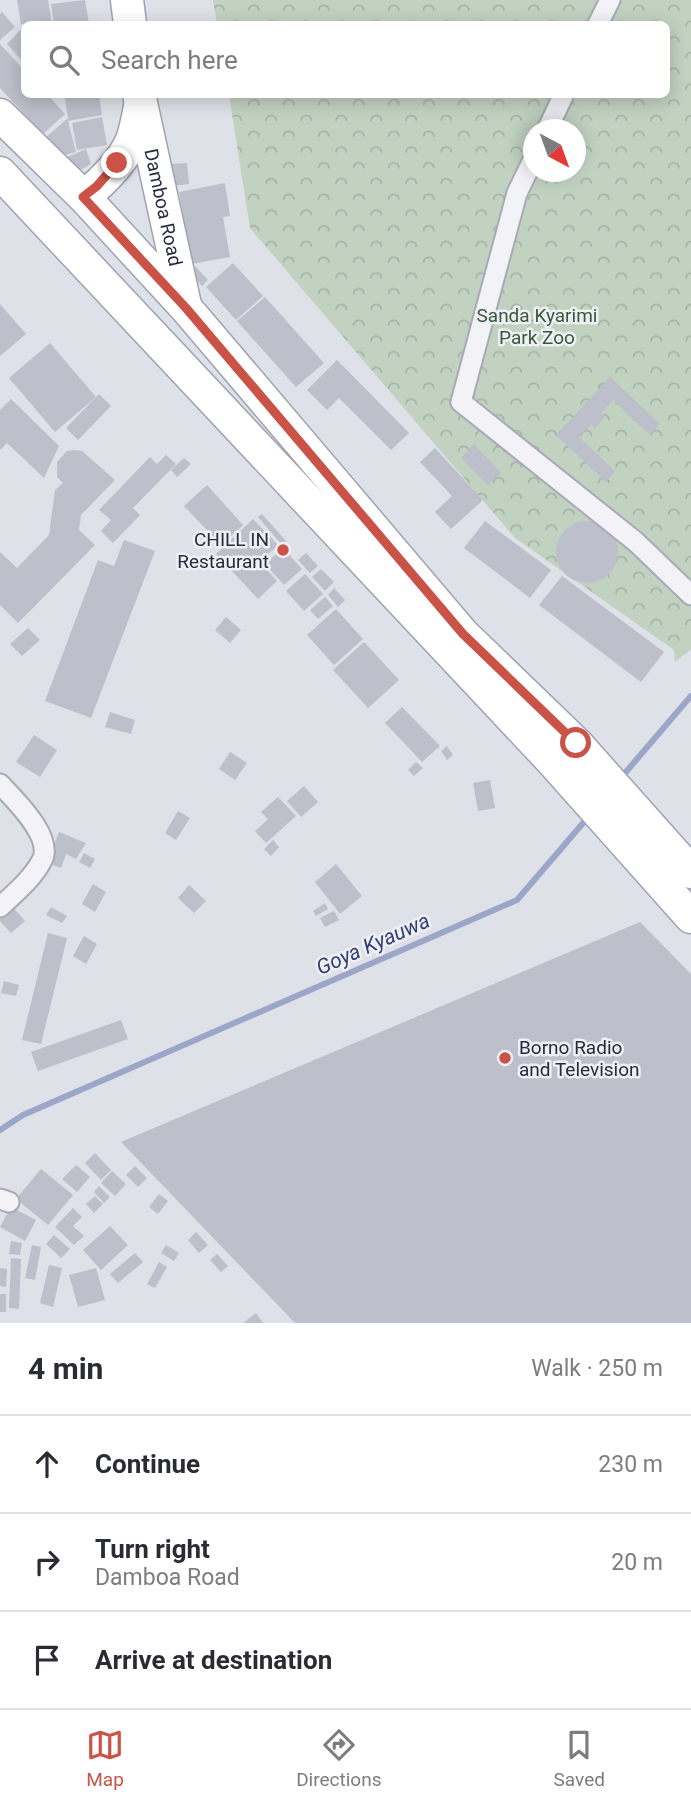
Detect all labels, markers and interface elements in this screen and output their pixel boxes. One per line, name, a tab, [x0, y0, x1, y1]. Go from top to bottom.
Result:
search box	[21, 21, 670, 98]
icon: search	[45, 41, 83, 79]
text: Search here	[101, 45, 238, 75]
north arrow	[523, 119, 586, 182]
route end	[101, 147, 132, 178]
street label: Damboa Road	[139, 147, 187, 268]
park label: Sanda Kyarimi Park Zoo	[477, 304, 597, 349]
place label: CHILL IN Restaurant	[177, 528, 269, 573]
marker: CHILL IN Restaurant	[275, 542, 291, 558]
route start	[560, 727, 591, 758]
water label: Goya Kyauwa	[313, 908, 433, 980]
place label: Borno Radio and Television	[519, 1036, 640, 1081]
marker: Borno Radio and Television	[497, 1050, 513, 1066]
text: 4 min	[28, 1351, 103, 1386]
text: Walk · 250 m	[531, 1355, 663, 1382]
icon: ahead	[28, 1445, 66, 1483]
text: Continue	[95, 1449, 200, 1479]
text: 230 m	[598, 1451, 663, 1478]
text: Turn right	[95, 1534, 210, 1564]
icon: right	[28, 1543, 66, 1581]
text: 20 m	[611, 1549, 663, 1576]
text: Damboa Road	[95, 1564, 240, 1591]
icon: arrive	[28, 1641, 66, 1679]
text: Arrive at destination	[95, 1645, 332, 1675]
tab: Map	[86, 1726, 124, 1791]
tab: Directions	[296, 1726, 381, 1791]
tab: Saved	[554, 1726, 605, 1791]

